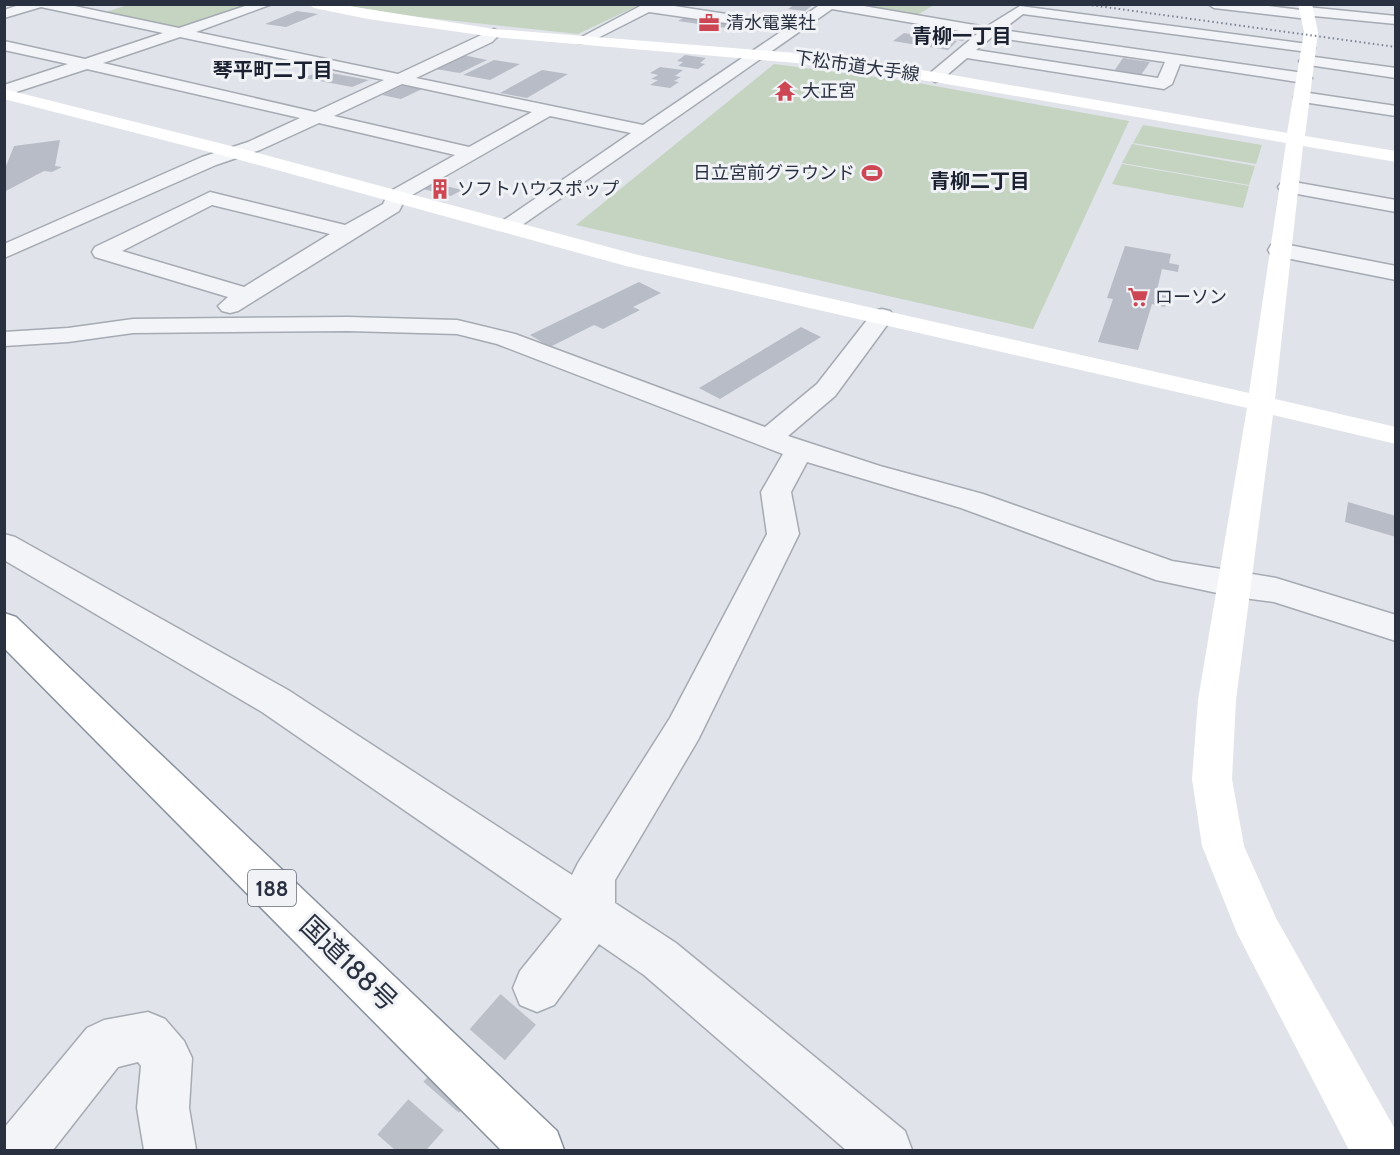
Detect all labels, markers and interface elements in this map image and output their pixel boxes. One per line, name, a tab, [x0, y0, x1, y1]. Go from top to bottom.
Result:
office icon: 清水電業社	[697, 11, 721, 35]
place label: 清水電業社	[726, 12, 816, 34]
district label: 青柳一丁目	[912, 24, 1012, 48]
street label: 下松市道大手線	[793, 46, 921, 86]
district label: 琴平町二丁目	[213, 58, 333, 82]
temple icon: 大正宮	[773, 79, 797, 103]
place label: 大正宮	[802, 80, 856, 102]
sports icon: 日立宮前グラウンド	[860, 161, 884, 185]
place label: 日立宮前グラウンド	[693, 162, 855, 184]
district label: 青柳二丁目	[930, 169, 1030, 193]
building icon: ソフトハウスポップ	[428, 177, 452, 201]
place label: ソフトハウスポップ	[457, 178, 619, 200]
supermarket icon: ローソン	[1126, 285, 1150, 309]
place label: ローソン	[1155, 286, 1227, 308]
road number: 188	[248, 870, 296, 906]
street label: 国道188号	[293, 909, 405, 1017]

